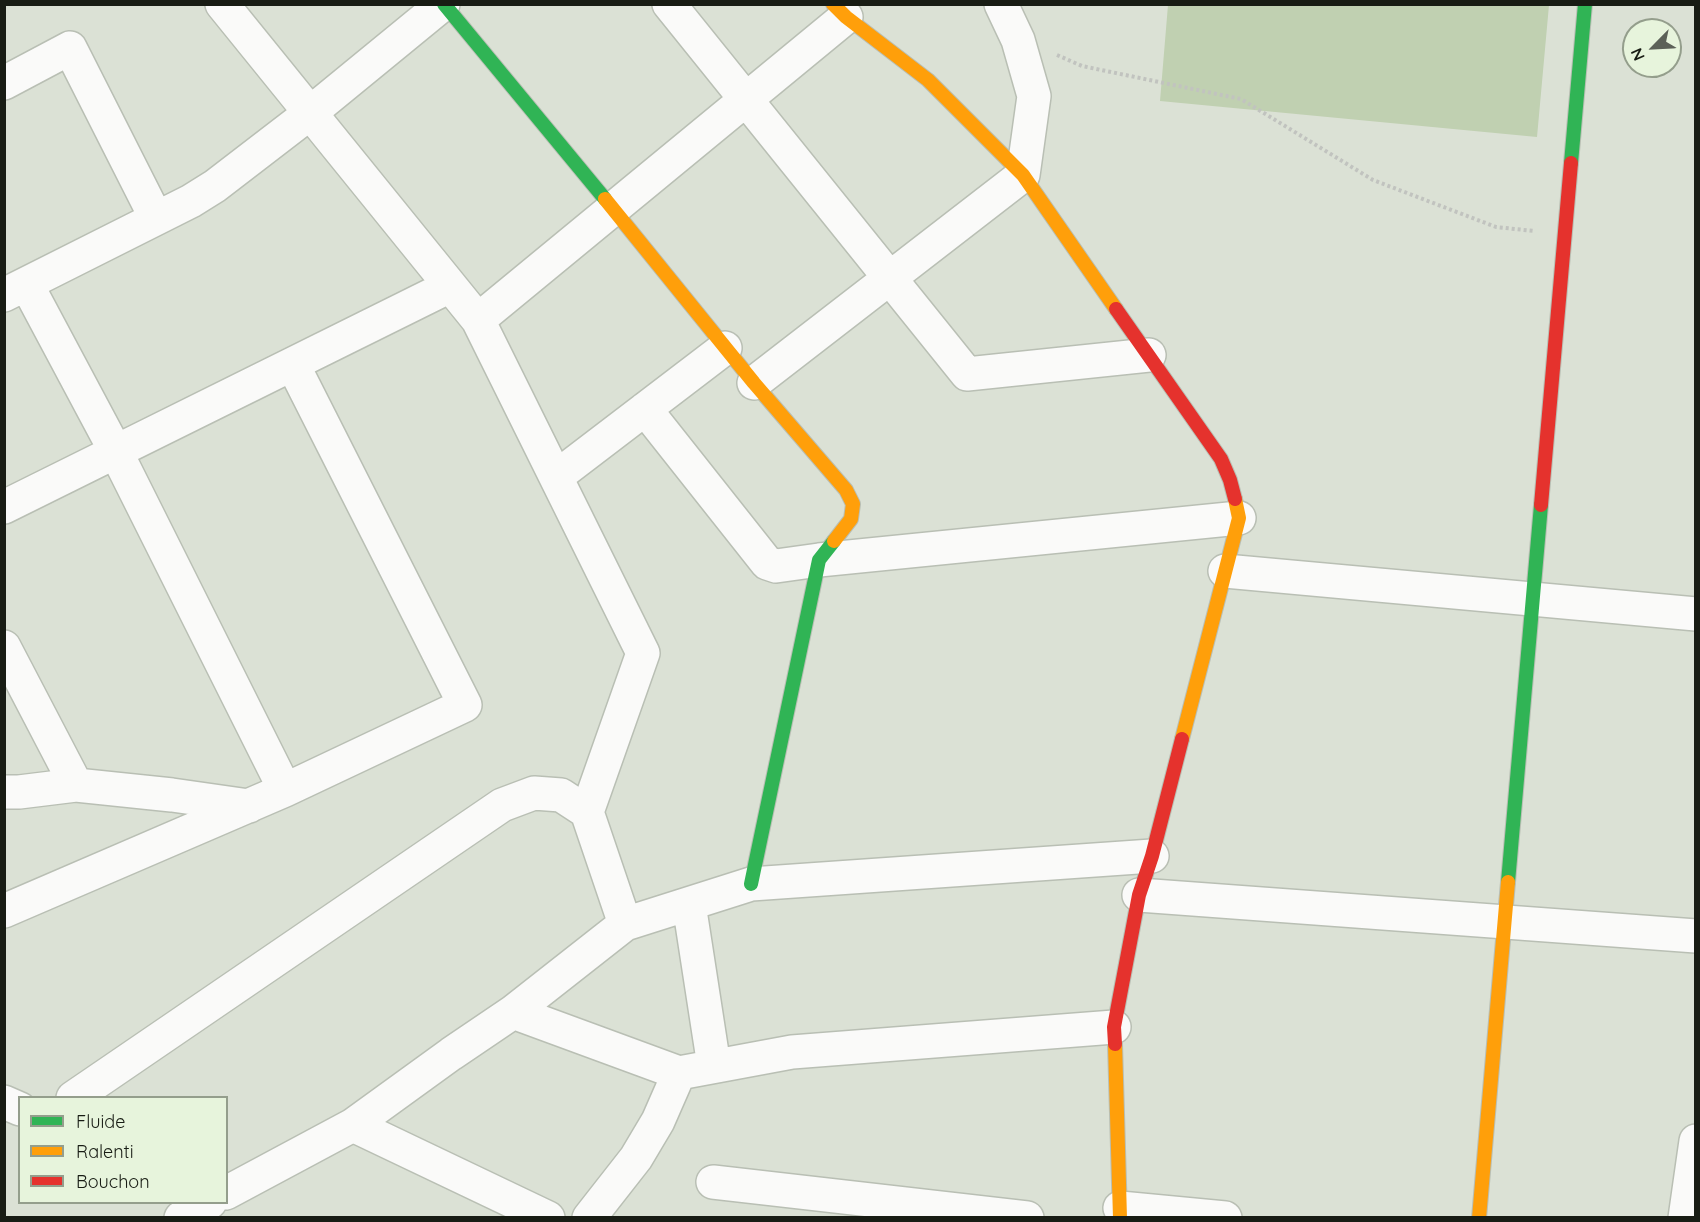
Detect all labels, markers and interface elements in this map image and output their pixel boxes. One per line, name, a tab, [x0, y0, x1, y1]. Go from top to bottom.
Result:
north arrow	[1622, 18, 1682, 78]
text: N	[1626, 45, 1649, 64]
legend	[18, 1096, 228, 1204]
text: Fluide	[76, 1110, 125, 1133]
text: Ralenti	[76, 1140, 134, 1163]
text: Bouchon	[76, 1170, 150, 1193]

